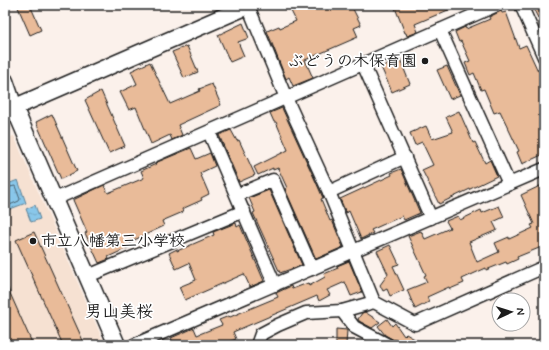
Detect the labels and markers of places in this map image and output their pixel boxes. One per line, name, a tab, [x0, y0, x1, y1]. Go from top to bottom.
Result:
place label: ぶどうの木保育園	[288, 51, 417, 72]
marker: ぶどうの木保育園	[420, 56, 430, 66]
place label: 市立八幡第三小学校	[41, 231, 185, 252]
marker: 市立八幡第三小学校	[28, 236, 38, 246]

